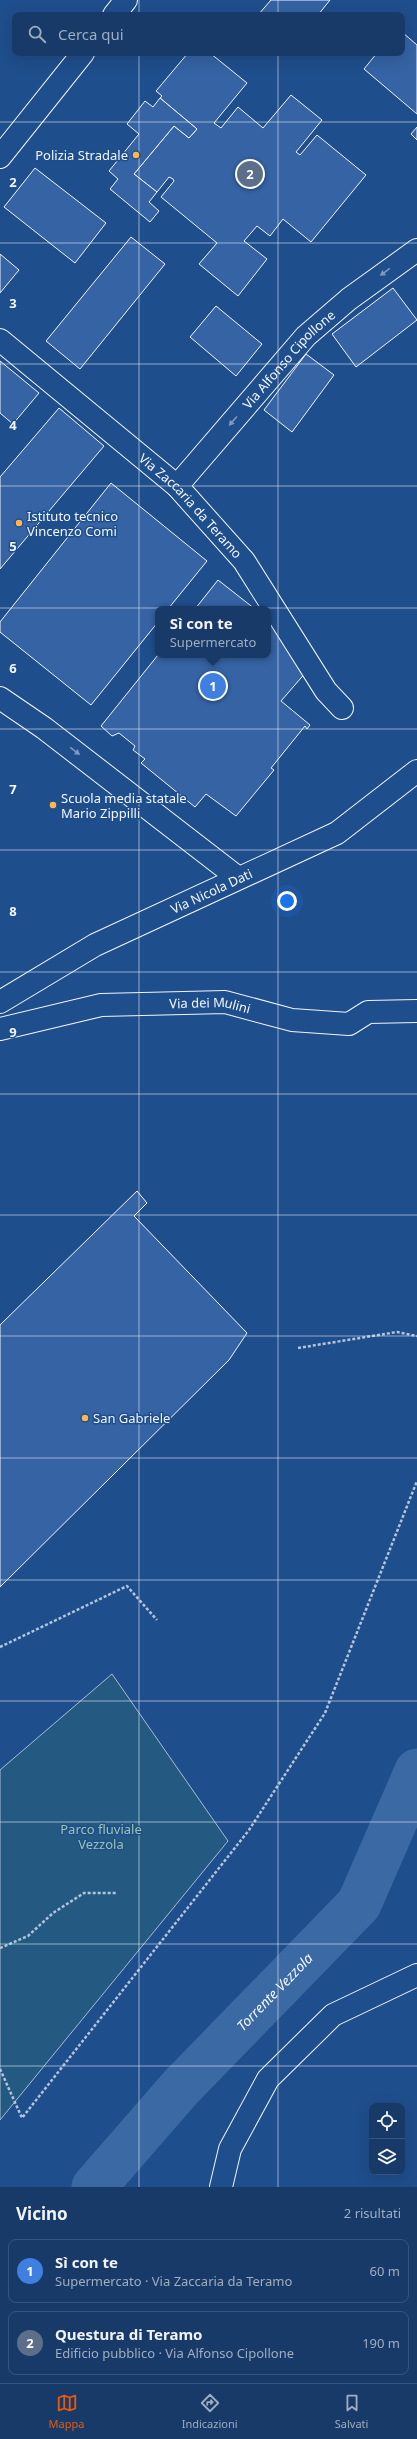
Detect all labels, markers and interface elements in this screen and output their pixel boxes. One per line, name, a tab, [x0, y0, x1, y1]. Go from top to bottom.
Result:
search box	[12, 12, 405, 56]
icon: search	[26, 23, 48, 45]
text: Cerca qui	[58, 24, 124, 44]
place label: Polizia Stradale	[35, 146, 128, 164]
marker: Polizia Stradale	[131, 150, 141, 160]
pin: 2	[237, 159, 263, 189]
text: 2	[9, 173, 17, 191]
one-way arrow	[380, 268, 391, 277]
text: 3	[9, 294, 17, 312]
street label: Via Alfonso Cipollone	[238, 306, 339, 413]
text: 4	[9, 416, 17, 434]
one-way arrow	[228, 416, 237, 426]
street label: Via Zaccaria da Teramo	[135, 449, 246, 562]
place label: Istituto tecnico Vincenzo Comi	[27, 507, 118, 540]
marker: Istituto tecnico Vincenzo Comi	[14, 518, 24, 528]
text: 5	[9, 537, 17, 555]
popup	[155, 606, 271, 658]
text: Sì con te	[170, 613, 233, 633]
text: Supermercato	[170, 633, 256, 651]
text: 6	[9, 659, 17, 677]
pin: 1	[200, 671, 226, 701]
one-way arrow	[70, 747, 80, 755]
text: 7	[9, 780, 17, 798]
place label: Scuola media statale Mario Zippilli	[61, 789, 187, 822]
marker: Scuola media statale Mario Zippilli	[48, 800, 58, 810]
street label: Via Nicola Dati	[168, 864, 255, 918]
your location	[277, 891, 297, 911]
text: 8	[9, 902, 17, 920]
street label: Via dei Mulini	[169, 993, 253, 1017]
text: 9	[9, 1023, 17, 1041]
place label: San Gabriele	[93, 1409, 170, 1427]
marker: San Gabriele	[80, 1413, 90, 1423]
park label: Parco fluviale Vezzola	[60, 1820, 142, 1853]
water label: Torrente Vezzola	[232, 1948, 316, 2034]
map controls	[369, 2103, 405, 2175]
button: locate	[369, 2103, 405, 2139]
button: layers	[369, 2139, 405, 2175]
text: Vicino	[16, 2202, 68, 2225]
text: 2 risultati	[344, 2204, 401, 2222]
text: Sì con te	[55, 2252, 118, 2272]
text: 1	[26, 2262, 34, 2280]
text: 60 m	[370, 2262, 400, 2280]
text: Supermercato · Via Zaccaria da Teramo	[55, 2272, 292, 2290]
text: Questura di Teramo	[55, 2324, 202, 2344]
text: 2	[26, 2334, 34, 2352]
text: 190 m	[362, 2334, 400, 2352]
text: Edificio pubblico · Via Alfonso Cipollone	[55, 2344, 294, 2362]
tab: Mappa	[49, 2392, 84, 2431]
tab: Indicazioni	[182, 2392, 238, 2431]
tab: Salvati	[335, 2392, 368, 2431]

